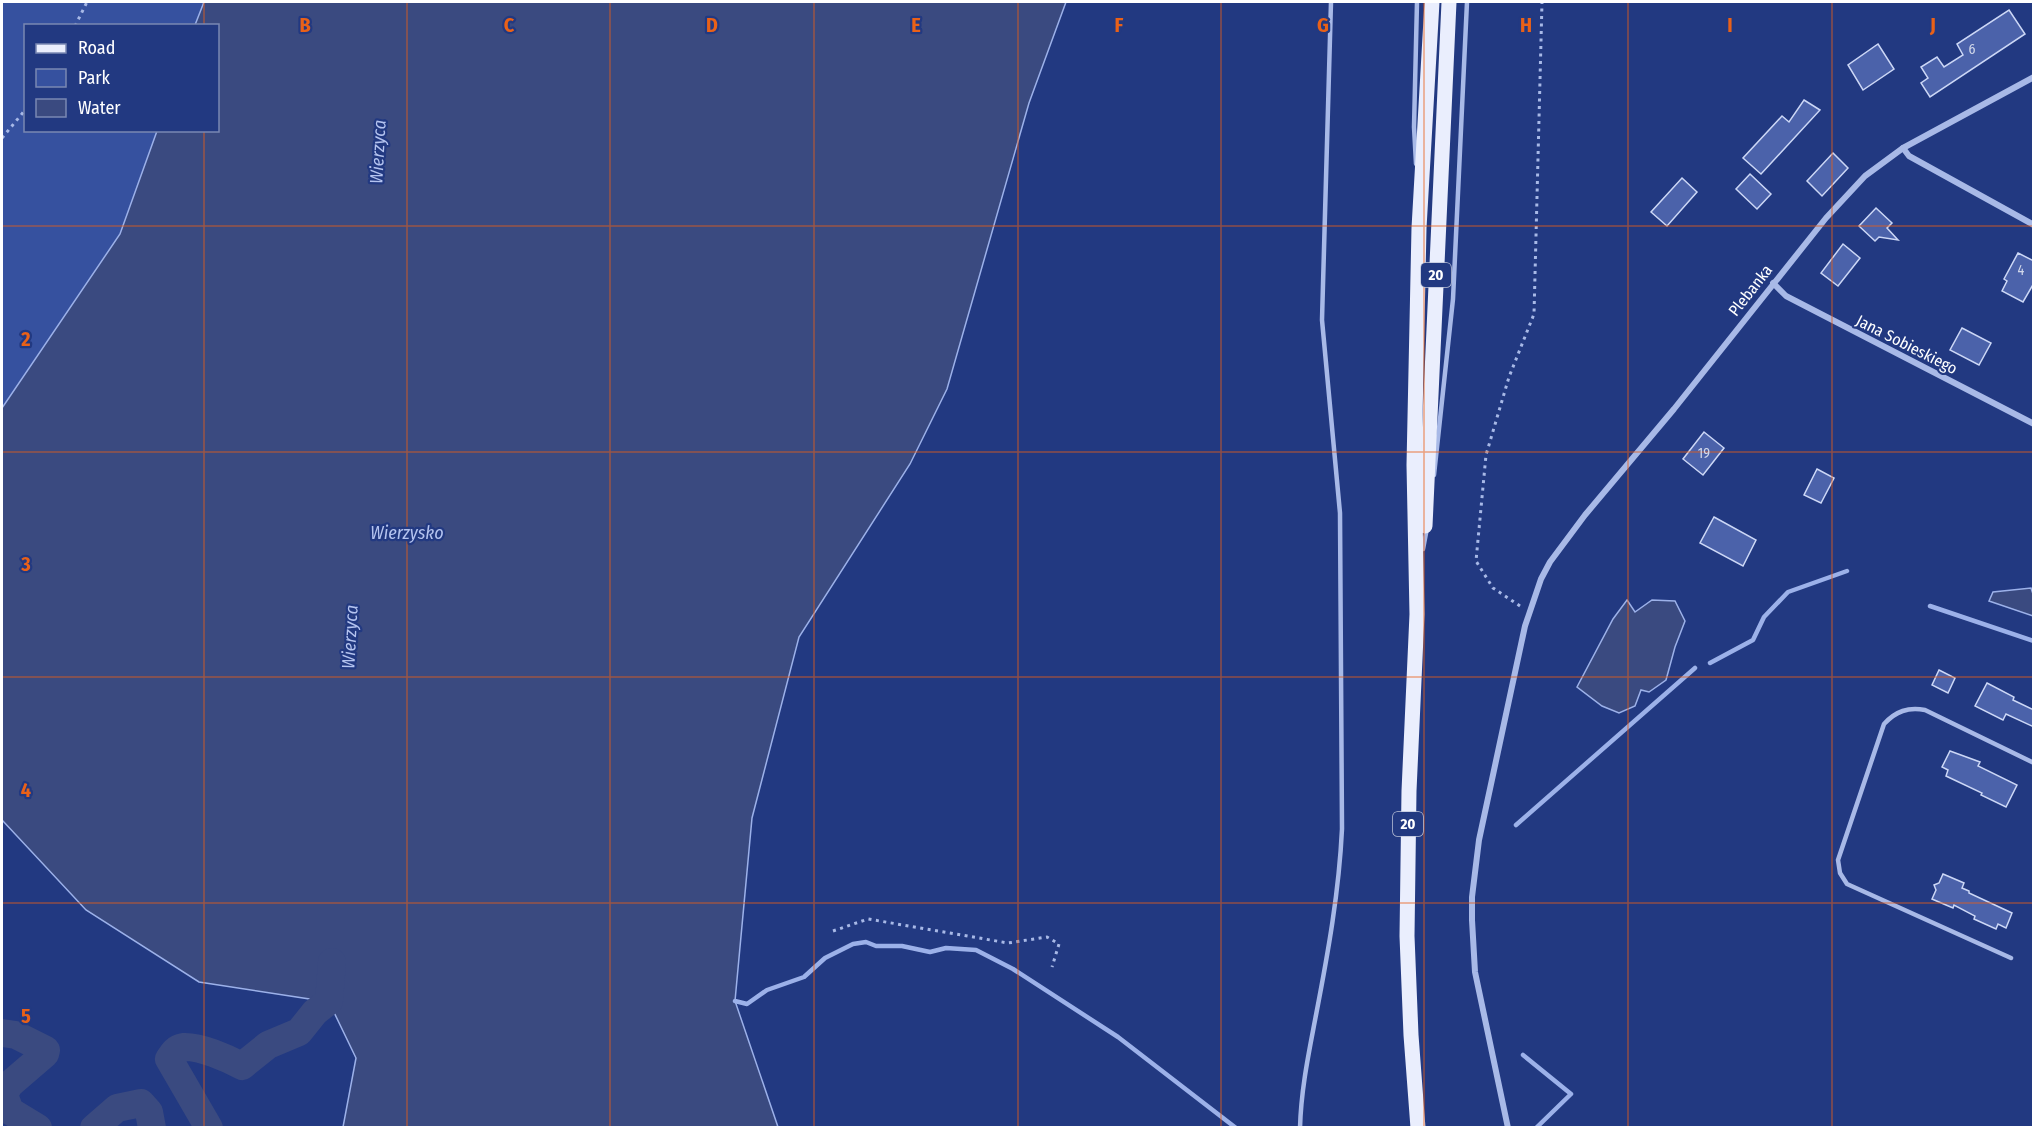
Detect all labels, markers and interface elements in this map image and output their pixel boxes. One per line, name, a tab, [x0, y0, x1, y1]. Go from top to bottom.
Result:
text: B	[299, 13, 311, 37]
text: C	[504, 13, 515, 37]
text: D	[706, 13, 718, 37]
text: E	[911, 13, 921, 37]
text: F	[1115, 13, 1124, 37]
text: G	[1317, 13, 1329, 37]
text: H	[1520, 13, 1532, 37]
text: I	[1727, 13, 1733, 37]
text: J	[1929, 13, 1936, 37]
legend	[24, 24, 219, 132]
text: Road	[78, 37, 115, 59]
house number: 6	[1969, 41, 1976, 58]
text: Park	[78, 67, 111, 89]
text: Water	[78, 97, 121, 119]
water label: Wierzyca	[365, 119, 391, 185]
street label: Plebanka	[1724, 261, 1776, 320]
house number: 4	[2018, 262, 2025, 279]
road number: 20	[1421, 263, 1451, 287]
street label: Jana Sobieskiego	[1853, 311, 1961, 378]
text: 2	[20, 327, 31, 351]
house number: 19	[1698, 445, 1710, 462]
water label: Wierzysko	[370, 522, 444, 544]
text: 3	[20, 552, 31, 576]
water label: Wierzyca	[337, 604, 363, 670]
text: 4	[21, 778, 31, 802]
road number: 20	[1393, 812, 1423, 836]
text: 5	[21, 1004, 31, 1028]

